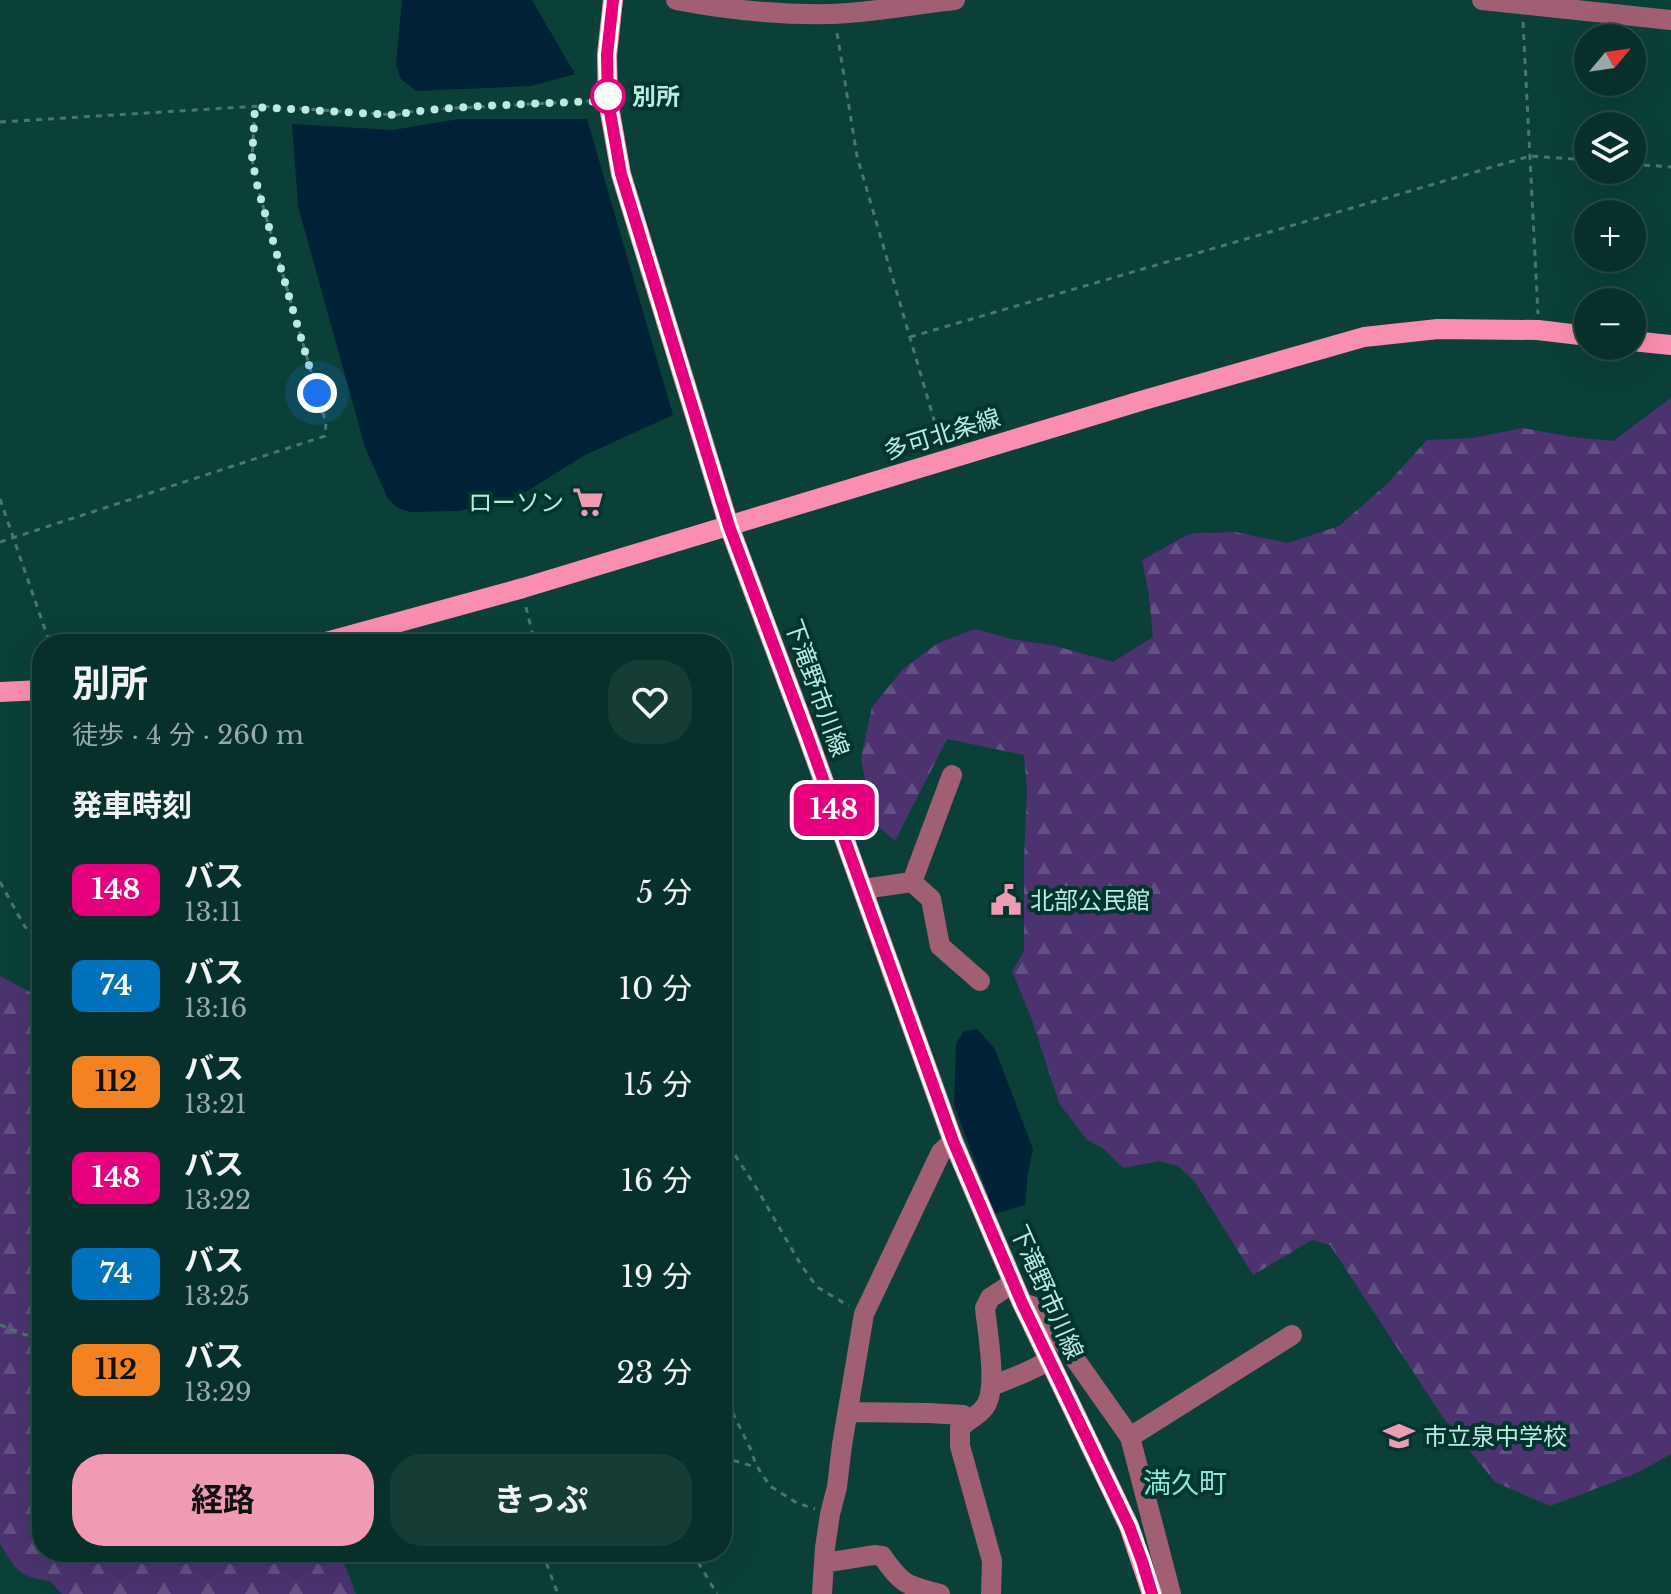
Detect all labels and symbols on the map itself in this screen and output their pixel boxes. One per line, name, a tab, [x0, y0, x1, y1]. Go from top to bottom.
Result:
north arrow	[1574, 24, 1646, 96]
marker: 別所	[591, 79, 625, 113]
place label: 別所	[632, 82, 680, 111]
your location	[297, 373, 337, 413]
street label: 多可北条線	[880, 403, 1004, 465]
supermarket icon: ローソン	[571, 485, 605, 519]
place label: ローソン	[468, 488, 564, 517]
street label: 下滝野市川線	[779, 615, 855, 761]
line badge: 148	[788, 784, 880, 836]
public building icon: 北部公民館	[989, 883, 1023, 917]
place label: 北部公民館	[1030, 886, 1150, 915]
street label: 下滝野市川線	[1004, 1220, 1090, 1364]
school or university icon: 市立泉中学校	[1382, 1419, 1416, 1453]
place label: 市立泉中学校	[1423, 1422, 1567, 1451]
district label: 満久町	[1143, 1466, 1227, 1501]

